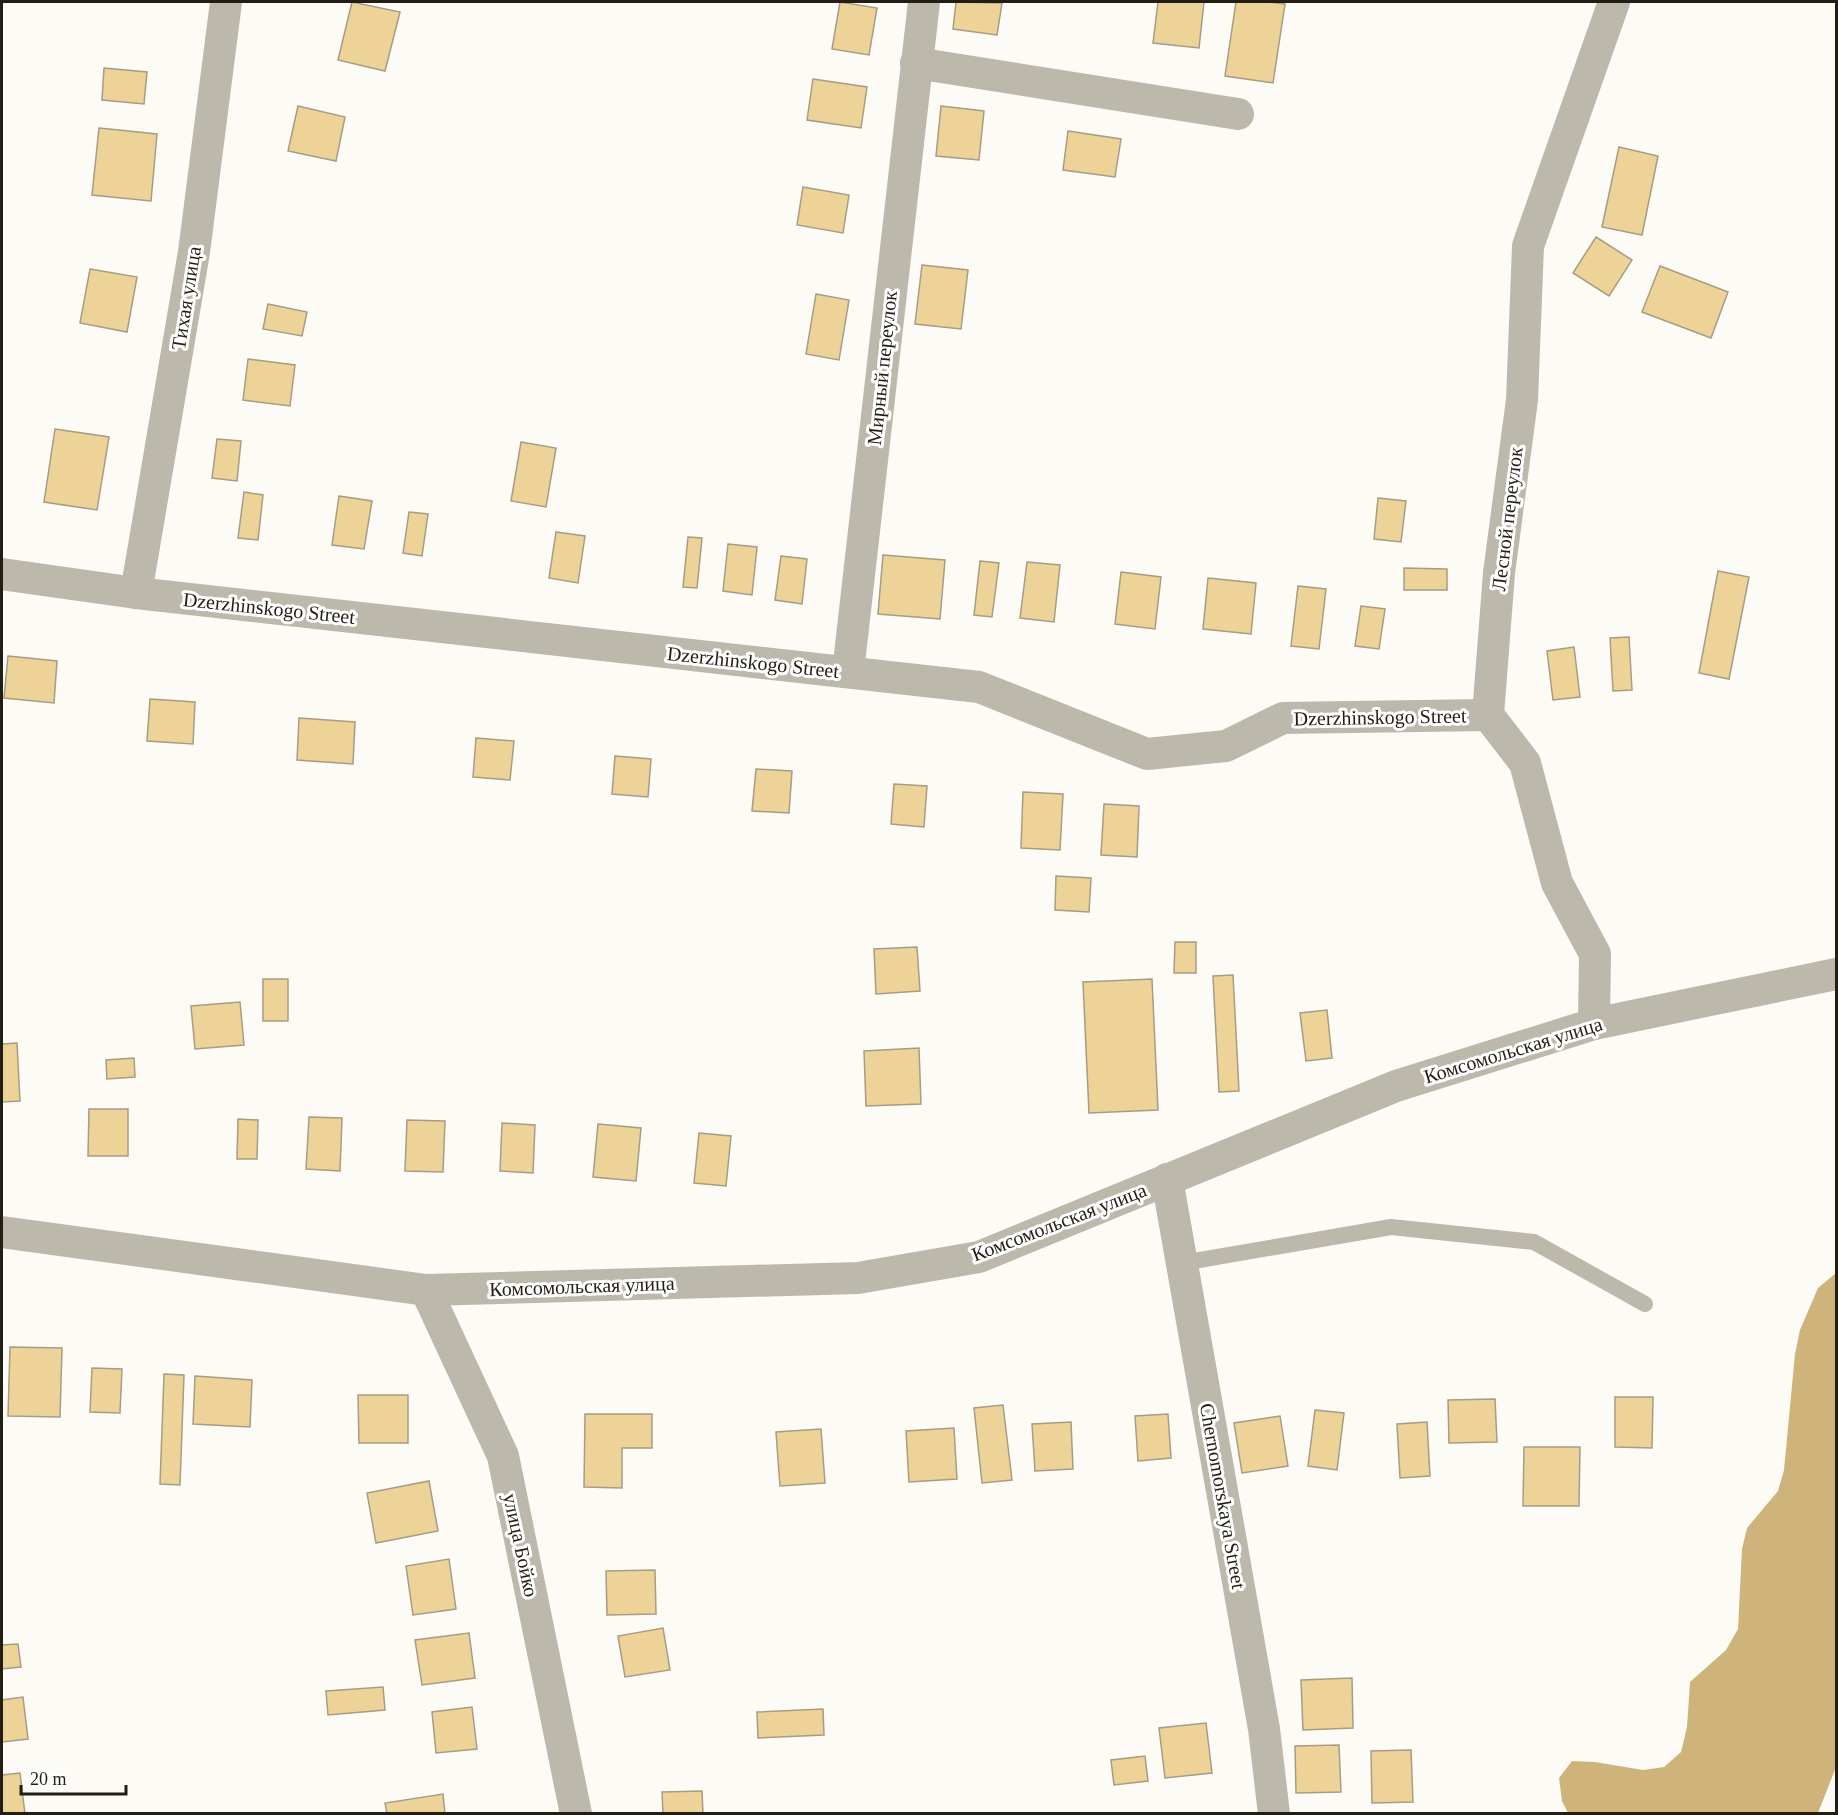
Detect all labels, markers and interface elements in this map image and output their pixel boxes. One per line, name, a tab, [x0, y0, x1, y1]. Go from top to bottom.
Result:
street label: Тихая улица	[167, 244, 206, 352]
street label: Мирный переулок	[863, 289, 902, 446]
street label: Лесной переулок	[1487, 445, 1528, 592]
street label: Dzerzhinskogo Street	[182, 588, 356, 629]
street label: Dzerzhinskogo Street	[666, 642, 840, 683]
street label: Dzerzhinskogo Street	[1293, 704, 1467, 731]
street label: Комсомольская улица	[1421, 1012, 1605, 1089]
street label: Комсомольская улица	[969, 1178, 1150, 1266]
street label: Комсомольская улица	[489, 1272, 675, 1301]
street label: Chernomorskaya Street	[1195, 1401, 1250, 1591]
street label: улица Бойко	[498, 1491, 543, 1599]
scale bar	[21, 1758, 126, 1796]
text: 20 m	[30, 1769, 67, 1789]

